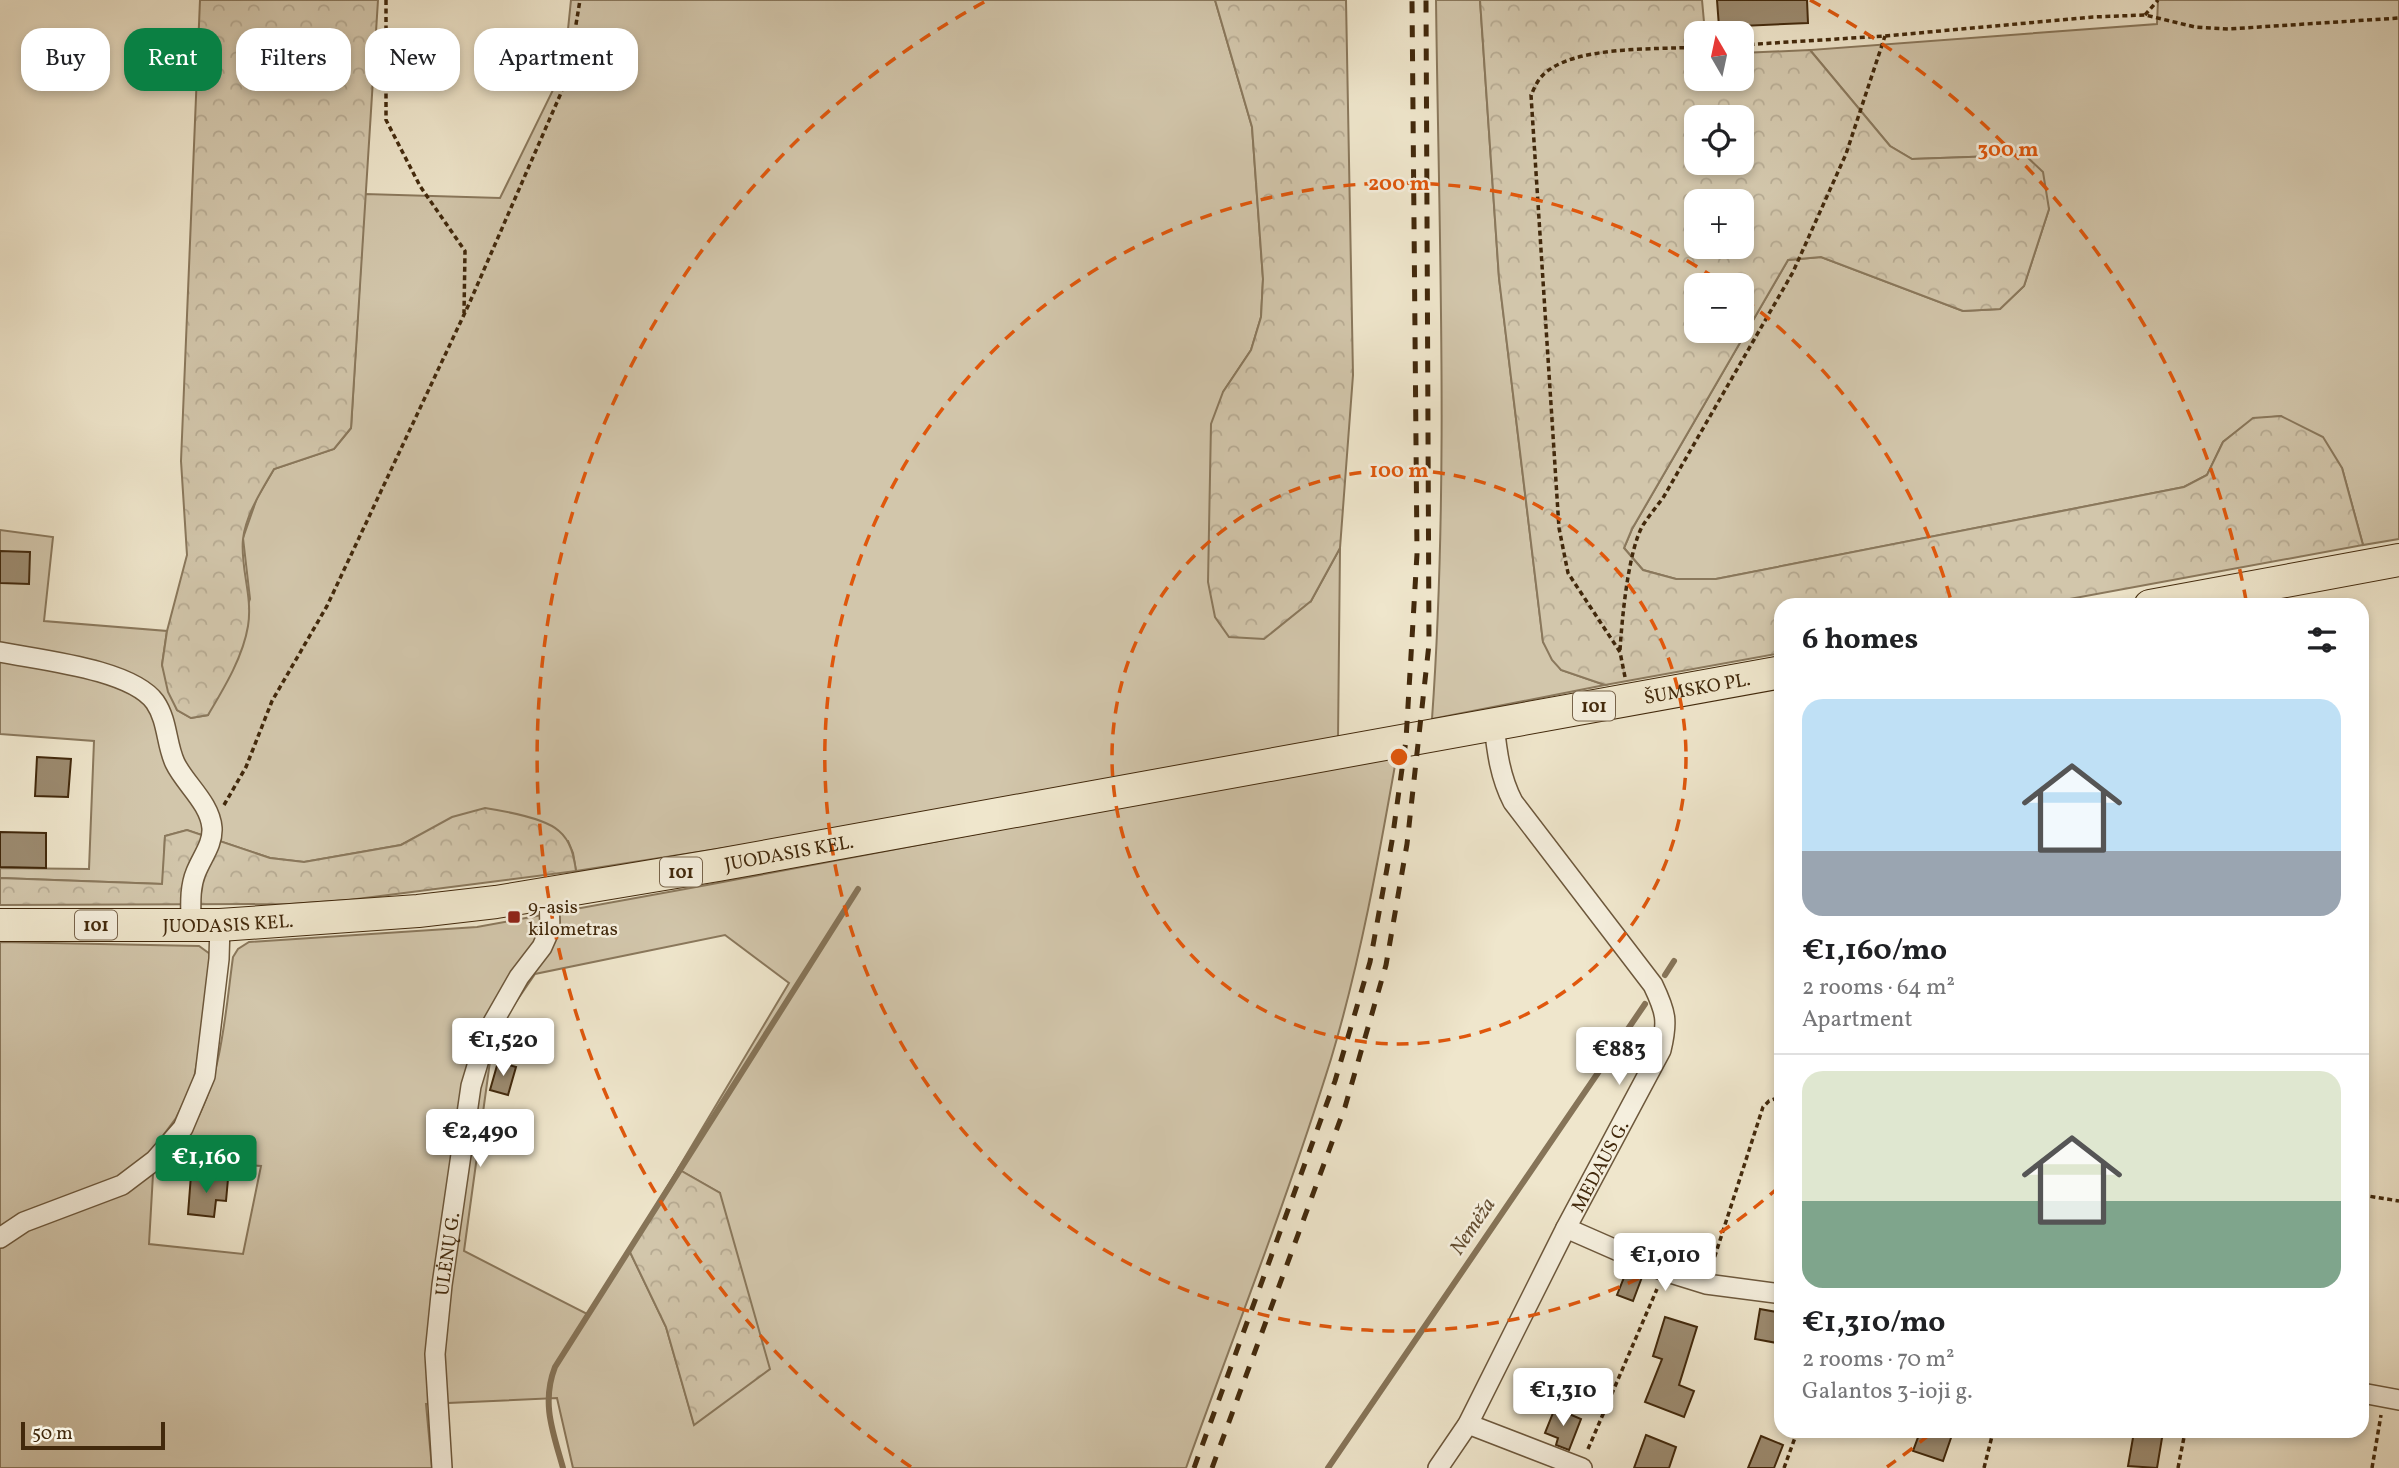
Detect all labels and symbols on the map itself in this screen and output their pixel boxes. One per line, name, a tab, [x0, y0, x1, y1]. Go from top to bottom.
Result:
north arrow	[1684, 21, 1754, 91]
text: 300 m	[1978, 136, 2038, 165]
text: 200 m	[1368, 170, 1430, 199]
text: 100 m	[1369, 457, 1429, 486]
street label: ŠUMSKO PL.	[1642, 667, 1753, 712]
road number: 101	[1573, 692, 1615, 720]
centre of rings	[1387, 745, 1411, 769]
street label: JUODASIS KEL.	[722, 830, 856, 879]
road number: 101	[660, 858, 702, 886]
place label: 9-asis kilometras	[528, 895, 618, 943]
street label: JUODASIS KEL.	[163, 909, 294, 940]
marker: 9-asis kilometras	[506, 909, 522, 925]
road number: 101	[75, 910, 117, 940]
pin: €1,520	[446, 1018, 560, 1078]
pin: €883	[1578, 1028, 1660, 1087]
pin: €2,490	[423, 1110, 537, 1169]
street label: MEDAUS G.	[1566, 1116, 1636, 1217]
pin: €1,160	[149, 1136, 263, 1195]
water label: Nemėža	[1443, 1192, 1503, 1261]
street label: ULĖNŲ G.	[430, 1211, 467, 1297]
pin: €1,010	[1608, 1234, 1722, 1293]
pin: €1,310	[1506, 1368, 1620, 1428]
scale bar	[21, 1419, 164, 1451]

